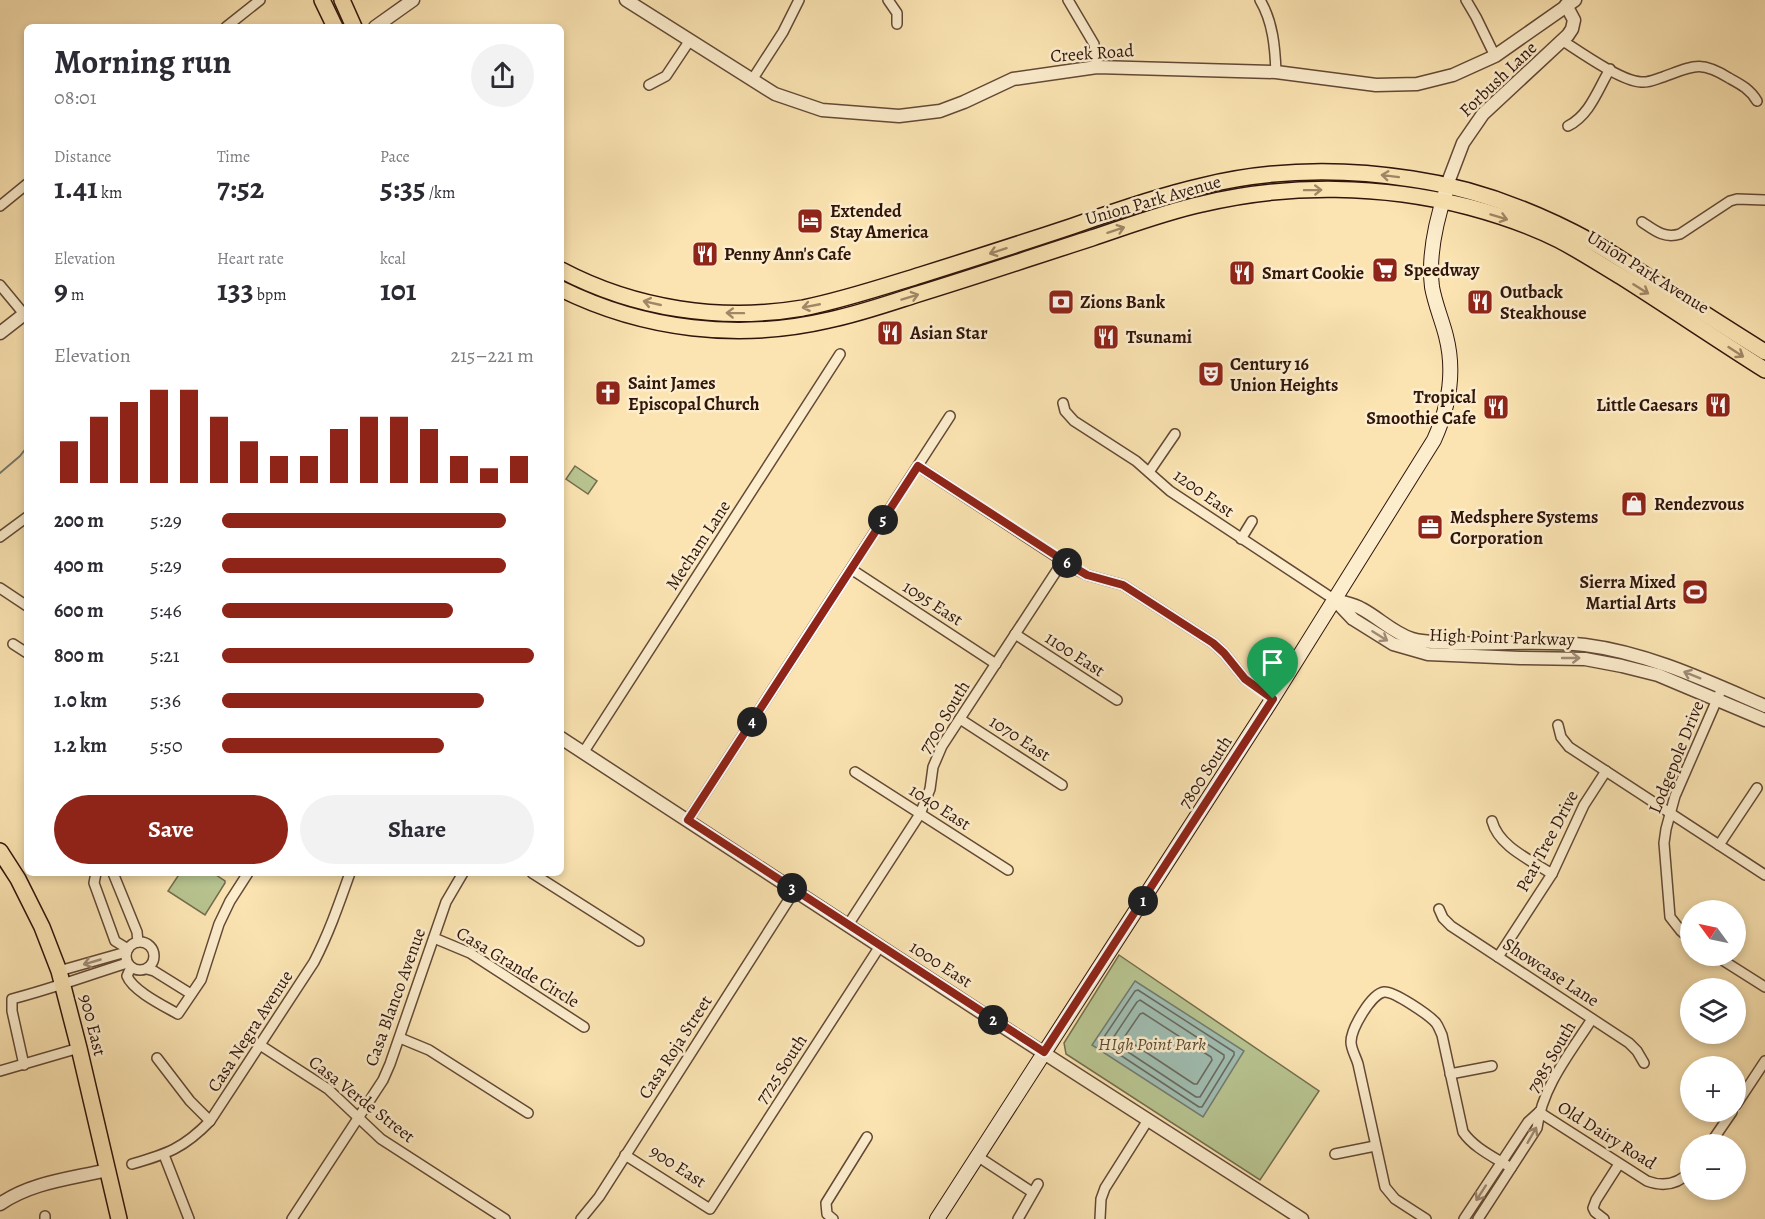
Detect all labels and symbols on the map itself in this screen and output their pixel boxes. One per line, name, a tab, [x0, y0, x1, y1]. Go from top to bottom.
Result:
street label: Forbush Lane	[1454, 36, 1542, 122]
street label: Creek Road	[1049, 38, 1135, 68]
street label: Union Park Avenue	[1082, 169, 1224, 231]
one-way arrow	[1380, 170, 1400, 181]
one-way arrow	[1303, 184, 1323, 196]
place label: Extended Stay America	[830, 199, 929, 244]
hotel icon: Extended Stay America	[795, 206, 825, 236]
one-way arrow	[1489, 212, 1508, 223]
one-way arrow	[1106, 223, 1125, 234]
street label: Union Park Avenue	[1582, 225, 1714, 319]
restaurant icon: Penny Ann's Cafe	[690, 239, 720, 269]
place label: Penny Ann's Cafe	[724, 242, 851, 266]
one-way arrow	[989, 246, 1008, 257]
supermarket icon: Speedway	[1370, 255, 1400, 285]
restaurant icon: Smart Cookie	[1227, 258, 1257, 288]
place label: Speedway	[1404, 258, 1480, 282]
place label: Smart Cookie	[1262, 261, 1364, 285]
place label: Outback Steakhouse	[1500, 280, 1587, 325]
one-way arrow	[1632, 284, 1649, 296]
bank icon: Zions Bank	[1046, 287, 1076, 317]
restaurant icon: Outback Steakhouse	[1465, 287, 1495, 317]
one-way arrow	[900, 290, 919, 301]
place label: Zions Bank	[1080, 290, 1166, 314]
one-way arrow	[642, 297, 661, 309]
one-way arrow	[802, 301, 822, 312]
one-way arrow	[725, 307, 745, 319]
restaurant icon: Asian Star	[875, 318, 905, 348]
place label: Asian Star	[909, 321, 988, 345]
restaurant icon: Tsunami	[1091, 322, 1121, 352]
place label: Tsunami	[1126, 325, 1192, 349]
one-way arrow	[1727, 346, 1744, 358]
place label: Century 16 Union Heights	[1230, 352, 1338, 397]
theatre icon: Century 16 Union Heights	[1196, 359, 1226, 389]
place label: Saint James Episcopal Church	[628, 371, 760, 416]
church icon: Saint James Episcopal Church	[593, 378, 623, 408]
place label: Tropical Smoothie Cafe	[1366, 385, 1476, 430]
restaurant icon: Little Caesars	[1703, 390, 1733, 420]
restaurant icon: Tropical Smoothie Cafe	[1481, 392, 1511, 422]
place label: Little Caesars	[1596, 393, 1698, 417]
street label: 1200 East	[1169, 463, 1239, 523]
shop icon: Rendezvous	[1619, 489, 1649, 519]
place label: Rendezvous	[1654, 492, 1744, 516]
street label: Mecham Lane	[660, 495, 736, 595]
pin: 5	[868, 505, 898, 535]
place label: Medsphere Systems Corporation	[1450, 505, 1598, 550]
office icon: Medsphere Systems Corporation	[1415, 512, 1445, 542]
pin: 6	[1052, 548, 1082, 578]
place label: Sierra Mixed Martial Arts	[1580, 570, 1676, 615]
street label: 1095 East	[898, 575, 968, 631]
sports icon: Sierra Mixed Martial Arts	[1680, 577, 1710, 607]
street label: High Point Parkway	[1429, 622, 1576, 652]
street label: 1100 East	[1040, 626, 1110, 682]
one-way arrow	[1371, 631, 1388, 643]
pin	[1247, 637, 1298, 699]
one-way arrow	[1561, 653, 1581, 664]
one-way arrow	[1683, 669, 1701, 680]
street label: 7700 South	[913, 676, 975, 758]
street label: Lodgepole Drive	[1642, 697, 1710, 817]
pin: 4	[737, 707, 767, 737]
street label: 1070 East	[985, 709, 1055, 767]
street label: 7800 South	[1172, 731, 1238, 813]
street label: 1040 East	[905, 778, 975, 836]
street label: Pear Tree Drive	[1510, 786, 1584, 896]
pin: 3	[777, 873, 807, 903]
pin: 1	[1128, 886, 1158, 916]
north arrow	[1680, 900, 1746, 966]
street label: Casa Grande Circle	[452, 921, 584, 1013]
street label: Casa Blanco Avenue	[359, 924, 431, 1070]
street label: Showcase Lane	[1498, 932, 1604, 1012]
street label: 1000 East	[905, 935, 977, 993]
one-way arrow	[83, 957, 102, 968]
street label: Casa Negra Avenue	[202, 966, 298, 1096]
street label: Casa Roja Street	[633, 991, 717, 1103]
street label: 900 East	[74, 992, 112, 1058]
pin: 2	[978, 1005, 1008, 1035]
street label: 7985 South	[1521, 1016, 1581, 1097]
street label: 7725 South	[750, 1029, 813, 1108]
park label: HIgh Point Park	[1098, 1032, 1206, 1056]
street label: Casa Verde Street	[304, 1050, 420, 1148]
street label: Old Dairy Road	[1553, 1095, 1661, 1175]
one-way arrow	[1526, 1127, 1538, 1144]
street label: 900 East	[645, 1139, 711, 1193]
one-way arrow	[1475, 1184, 1487, 1201]

